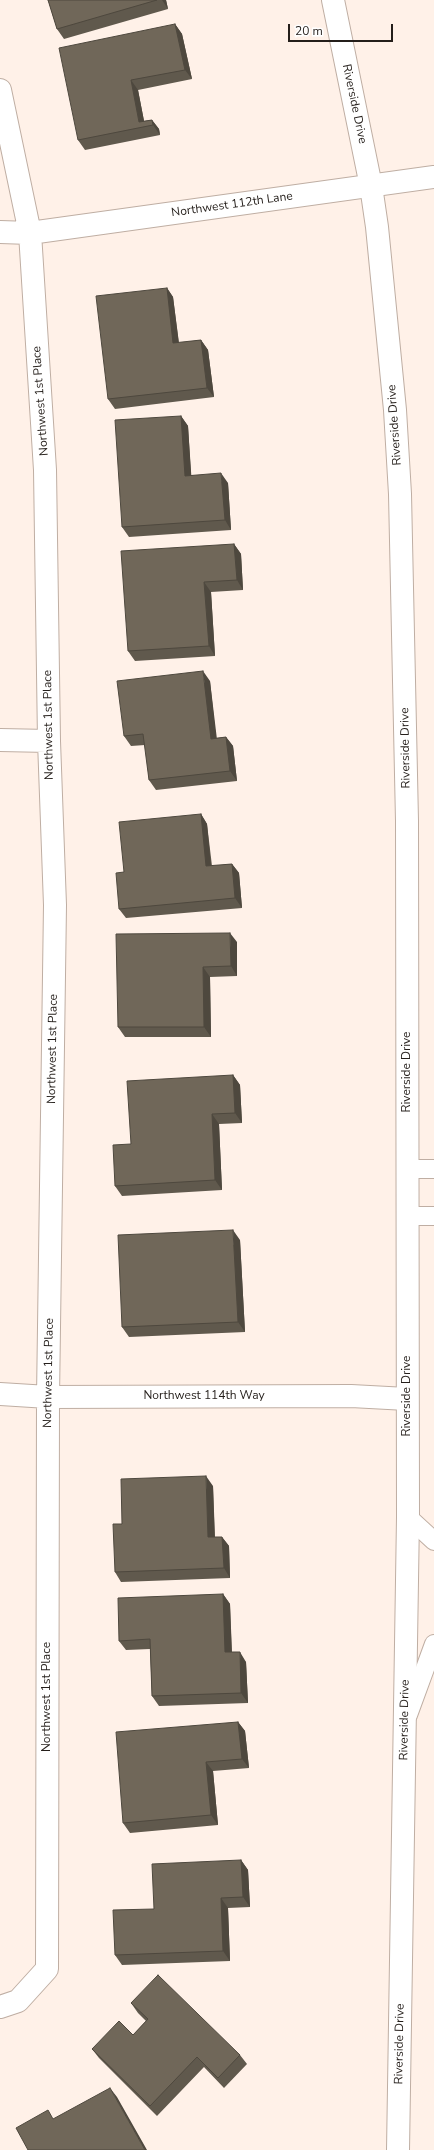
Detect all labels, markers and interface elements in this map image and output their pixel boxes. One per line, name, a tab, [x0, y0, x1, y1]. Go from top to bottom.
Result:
scale bar	[290, 16, 395, 42]
text: 20 m	[295, 23, 323, 39]
street label: Riverside Drive	[339, 63, 369, 145]
street label: Northwest 112th Lane	[170, 189, 294, 221]
street label: Northwest 1st Place	[30, 346, 52, 456]
street label: Riverside Drive	[385, 384, 405, 466]
street label: Northwest 1st Place	[41, 670, 57, 780]
street label: Riverside Drive	[398, 707, 414, 789]
street label: Northwest 1st Place	[45, 994, 61, 1104]
street label: Riverside Drive	[400, 1031, 414, 1113]
street label: Northwest 1st Place	[41, 1318, 57, 1428]
street label: Riverside Drive	[400, 1355, 414, 1437]
street label: Northwest 114th Way	[143, 1389, 265, 1403]
street label: Northwest 1st Place	[40, 1642, 54, 1752]
street label: Riverside Drive	[397, 1679, 413, 1761]
street label: Riverside Drive	[392, 2003, 408, 2085]

